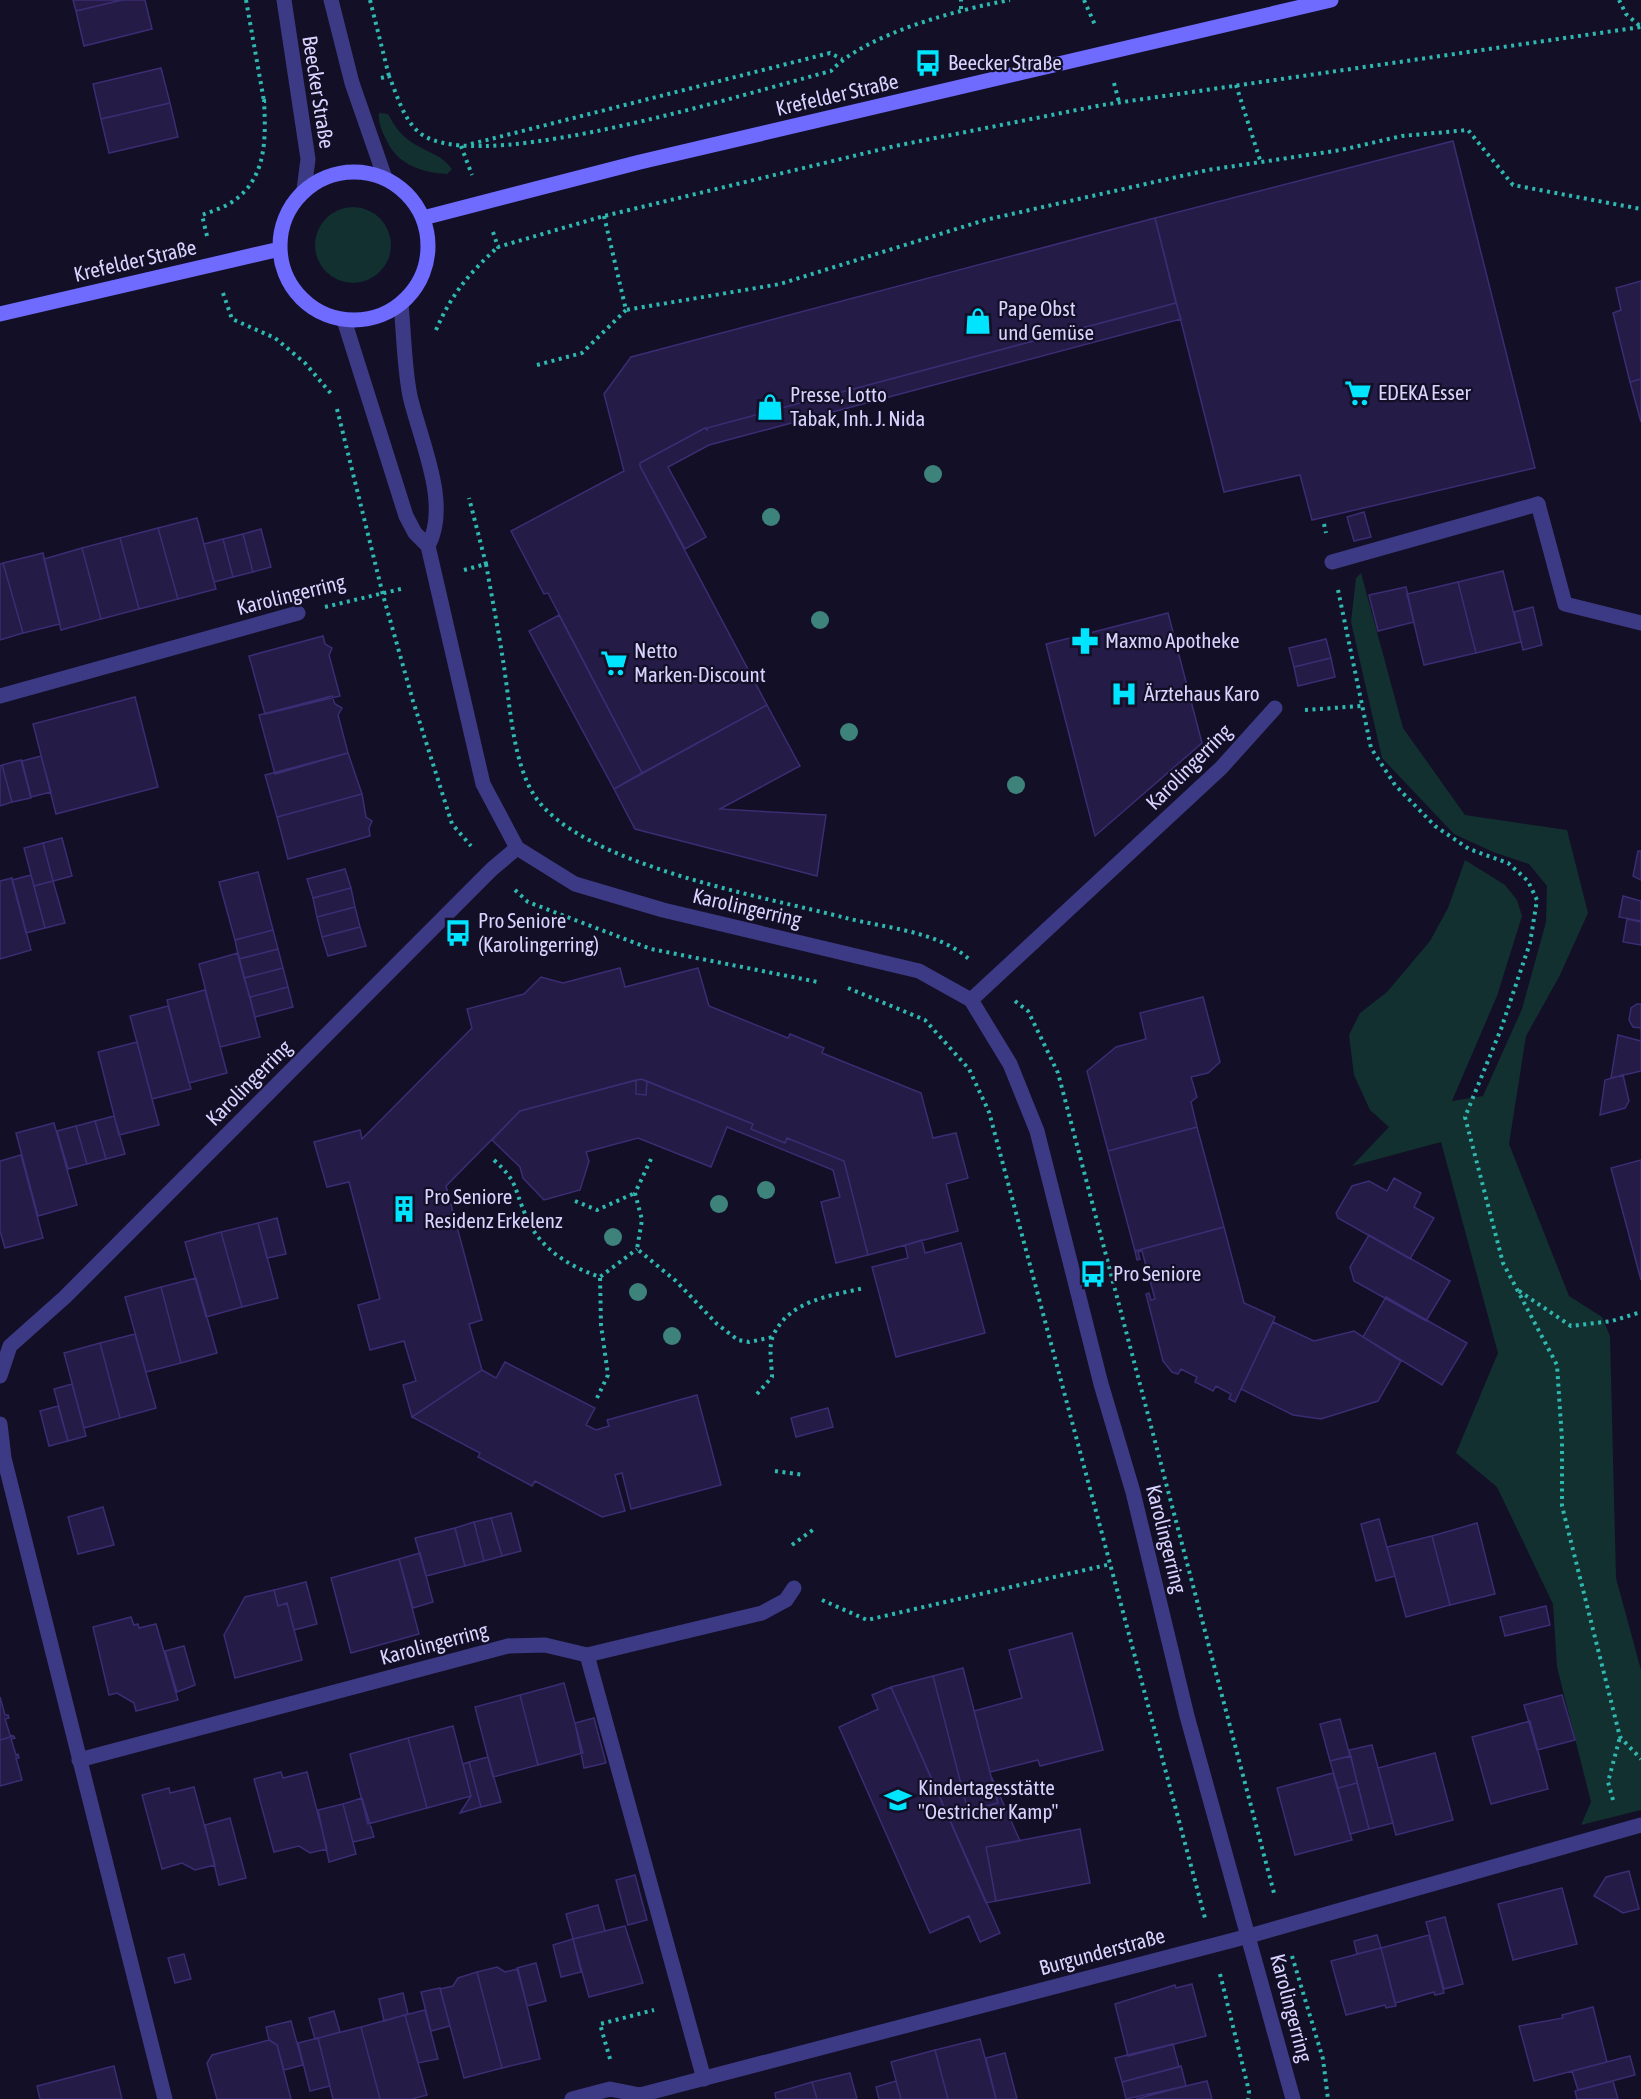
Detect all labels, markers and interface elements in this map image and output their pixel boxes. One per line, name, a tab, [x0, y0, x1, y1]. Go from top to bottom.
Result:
street label: Beecker Straße	[298, 34, 340, 150]
bus stop icon: Beecker Straße	[913, 48, 943, 78]
place label: Beecker Straße	[948, 50, 1062, 74]
street label: Krefelder Straße	[773, 68, 900, 120]
street label: Krefelder Straße	[71, 234, 198, 286]
place label: Pape Obst und Gemüse	[998, 296, 1094, 344]
shop icon: Pape Obst und Gemüse	[963, 306, 993, 336]
supermarket icon: EDEKA Esser	[1343, 378, 1373, 408]
place label: EDEKA Esser	[1378, 380, 1471, 404]
place label: Presse, Lotto Tabak, Inh. J. Nida	[790, 382, 925, 430]
shop icon: Presse, Lotto Tabak, Inh. J. Nida	[755, 392, 785, 422]
street label: Karolingerring	[234, 569, 347, 619]
pharmacy icon: Maxmo Apotheke	[1070, 626, 1100, 656]
place label: Maxmo Apotheke	[1105, 628, 1239, 652]
place label: Netto Marken-Discount	[634, 638, 766, 686]
supermarket icon: Netto Marken-Discount	[599, 648, 629, 678]
hospital icon: Ärztehaus Karo	[1109, 679, 1139, 709]
place label: Ärztehaus Karo	[1144, 681, 1260, 705]
street label: Karolingerring	[1141, 719, 1236, 814]
street label: Karolingerring	[691, 883, 804, 931]
place label: Pro Seniore (Karolingerring)	[478, 908, 599, 956]
bus stop icon: Pro Seniore (Karolingerring)	[443, 918, 473, 948]
street label: Karolingerring	[201, 1035, 296, 1130]
place label: Pro Seniore Residenz Erkelenz	[424, 1184, 563, 1232]
building icon: Pro Seniore Residenz Erkelenz	[389, 1194, 419, 1224]
bus stop icon: Pro Seniore	[1078, 1259, 1108, 1289]
place label: Pro Seniore	[1113, 1261, 1201, 1285]
street label: Karolingerring	[1142, 1482, 1192, 1595]
street label: Karolingerring	[377, 1617, 490, 1669]
place label: Kindertagesstätte "Oestricher Kamp"	[918, 1775, 1059, 1823]
school or university icon: Kindertagesstätte "Oestricher Kamp"	[883, 1785, 913, 1815]
street label: Burgunderstraße	[1036, 1923, 1167, 1979]
street label: Karolingerring	[1266, 1951, 1318, 2064]

